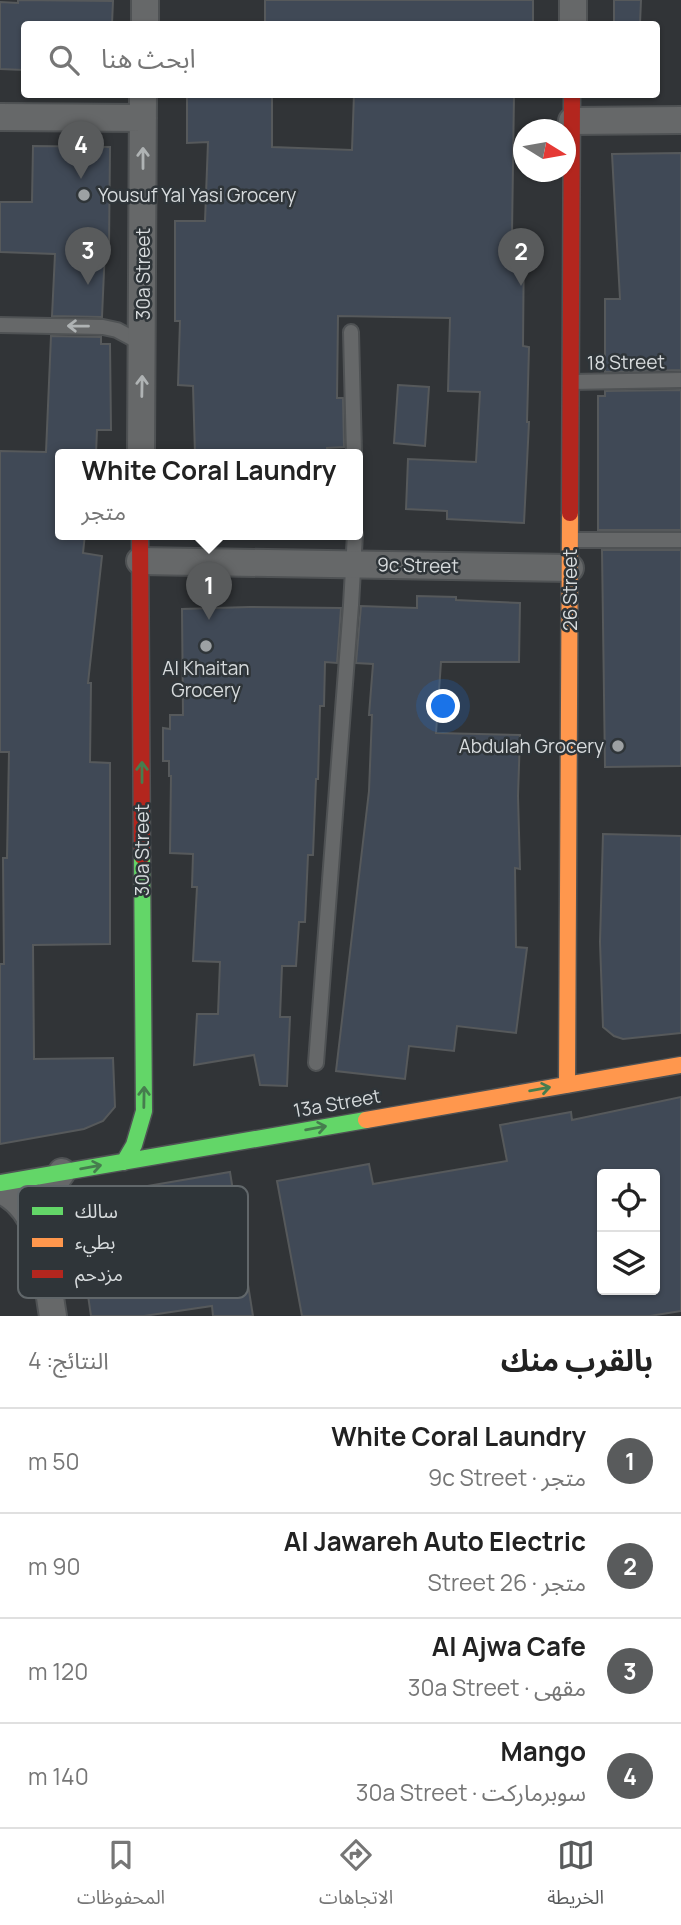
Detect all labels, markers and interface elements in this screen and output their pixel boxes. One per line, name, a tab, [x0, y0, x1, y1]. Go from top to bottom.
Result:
search box	[21, 21, 660, 98]
text: ابحث هنا	[101, 40, 196, 76]
icon: search	[45, 41, 83, 79]
north arrow	[513, 119, 576, 182]
pin: 4	[58, 121, 104, 179]
one-way arrow	[136, 147, 150, 170]
place label: Yousuf Yal Yasi Grocery	[98, 182, 296, 208]
marker: Yousuf Yal Yasi Grocery	[76, 187, 92, 203]
pin: 3	[65, 227, 111, 285]
street label: 30a Street	[130, 228, 156, 320]
pin: 2	[498, 228, 544, 286]
one-way arrow	[67, 319, 90, 333]
street label: 18 Street	[587, 348, 665, 376]
one-way arrow	[135, 374, 149, 397]
popup	[55, 449, 363, 540]
text: White Coral Laundry	[82, 452, 336, 488]
text: متجر	[82, 495, 126, 527]
street label: 26 Street	[557, 549, 583, 631]
street label: 9c Street	[377, 551, 459, 579]
pin: 1	[186, 562, 232, 620]
marker: Al Khaitan Grocery	[198, 638, 214, 654]
place label: Al Khaitan Grocery	[162, 655, 250, 703]
your location	[426, 689, 460, 723]
place label: Abdulah Grocery	[459, 733, 604, 759]
marker: Abdulah Grocery	[610, 738, 626, 754]
one-way arrow	[135, 761, 149, 784]
street label: 30a Street	[129, 804, 155, 896]
one-way arrow	[528, 1082, 551, 1096]
street label: 13a Street	[291, 1083, 383, 1123]
one-way arrow	[137, 1086, 151, 1109]
one-way arrow	[304, 1121, 326, 1134]
one-way arrow	[79, 1160, 102, 1173]
map controls	[597, 1169, 660, 1295]
button: locate	[597, 1169, 660, 1232]
legend	[18, 1186, 248, 1298]
text: سالك	[75, 1198, 118, 1224]
text: بطيء	[75, 1229, 115, 1257]
button: layers	[597, 1232, 660, 1295]
text: مزدحم	[75, 1261, 123, 1289]
text: بالقرب منك	[501, 1339, 653, 1380]
text: النتائج: 4	[28, 1344, 109, 1376]
text: White Coral Laundry	[331, 1418, 586, 1454]
text: 50 m	[28, 1445, 79, 1477]
text: 1	[625, 1445, 635, 1477]
text: متجر · 9c Street	[428, 1461, 586, 1493]
text: Al Jawareh Auto Electric	[284, 1523, 586, 1559]
text: 90 m	[28, 1550, 80, 1582]
text: 2	[623, 1550, 637, 1582]
text: متجر · 26 Street	[428, 1566, 586, 1598]
text: Al Ajwa Cafe	[432, 1628, 586, 1664]
text: 120 m	[28, 1655, 88, 1687]
text: 3	[623, 1655, 637, 1687]
text: مقهى · 30a Street	[408, 1671, 586, 1703]
text: Mango	[500, 1733, 586, 1769]
text: 140 m	[28, 1760, 89, 1792]
text: 4	[623, 1760, 637, 1792]
text: سوبرماركت · 30a Street	[356, 1776, 586, 1808]
tab: المحفوظات	[77, 1836, 165, 1918]
tab: الاتجاهات	[319, 1836, 393, 1918]
tab: الخريطة	[547, 1836, 604, 1918]

